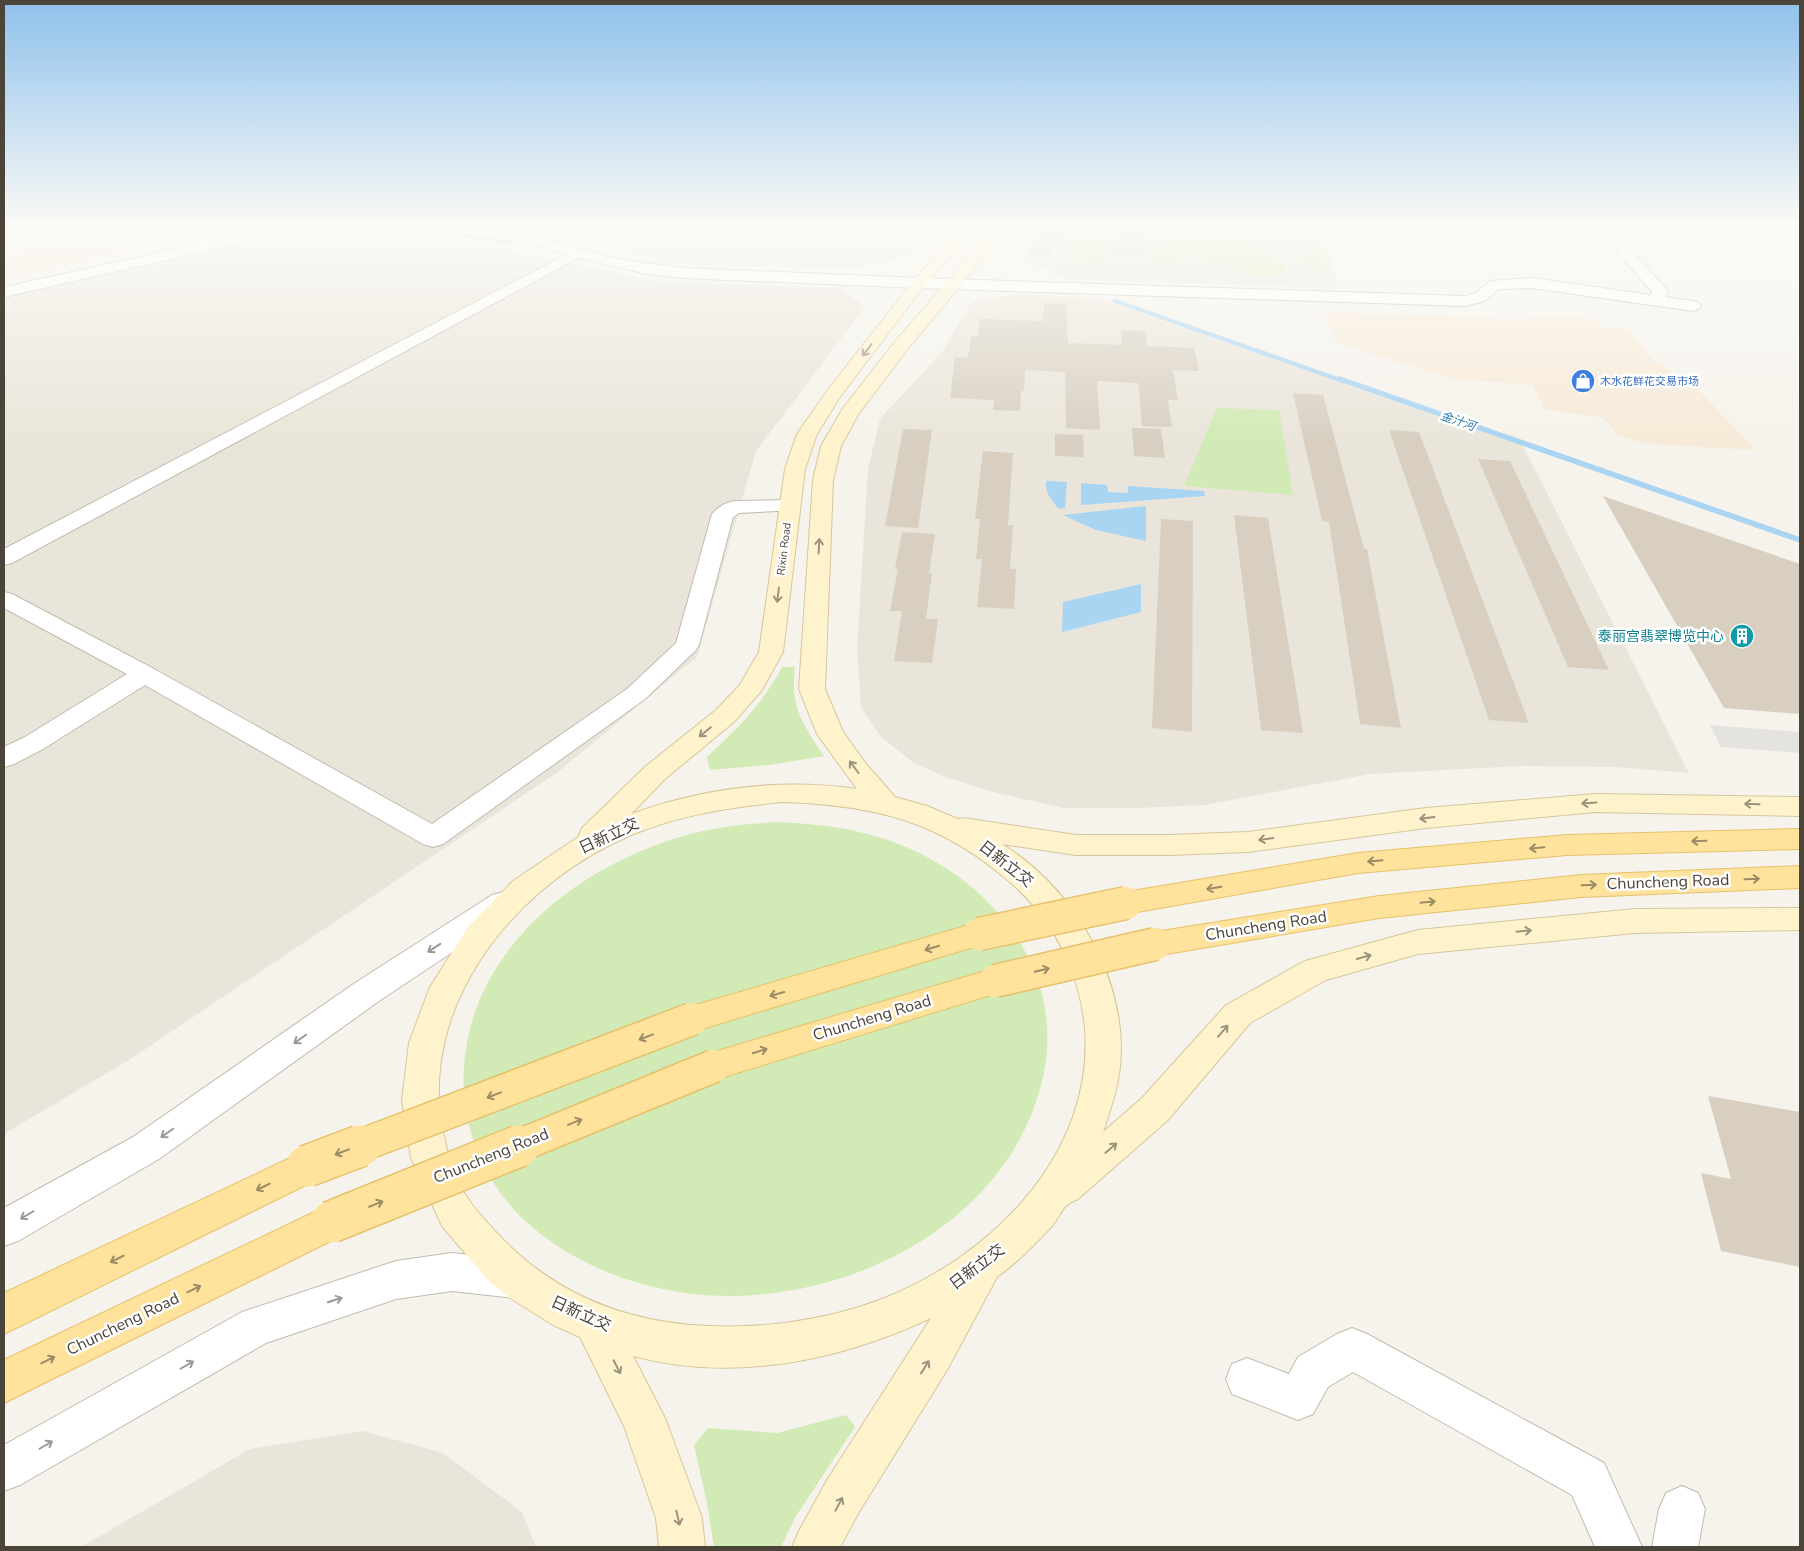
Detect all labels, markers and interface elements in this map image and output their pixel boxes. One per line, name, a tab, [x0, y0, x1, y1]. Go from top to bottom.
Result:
one-way arrow	[862, 343, 873, 356]
shop icon: 木水花鲜花交易市场	[1570, 368, 1596, 394]
place label: 木水花鲜花交易市场	[1600, 374, 1699, 389]
water label: 金汁河	[1438, 408, 1480, 435]
street label: Rixin Road	[773, 522, 795, 576]
one-way arrow	[814, 538, 823, 554]
one-way arrow	[773, 586, 783, 602]
building icon: 泰丽宫翡翠博览中心	[1729, 623, 1755, 649]
place label: 泰丽宫翡翠博览中心	[1598, 627, 1724, 646]
one-way arrow	[699, 727, 712, 738]
one-way arrow	[849, 760, 859, 774]
one-way arrow	[1581, 799, 1597, 808]
one-way arrow	[1744, 799, 1760, 809]
street label: 日新立交	[575, 813, 643, 859]
one-way arrow	[1420, 813, 1436, 823]
one-way arrow	[1258, 834, 1274, 844]
street label: 日新立交	[974, 836, 1038, 892]
one-way arrow	[1691, 836, 1708, 846]
one-way arrow	[1529, 843, 1545, 852]
one-way arrow	[1367, 857, 1383, 866]
street label: Chuncheng Road	[1606, 869, 1730, 895]
one-way arrow	[1744, 874, 1760, 884]
one-way arrow	[1581, 881, 1597, 890]
one-way arrow	[1207, 883, 1223, 893]
one-way arrow	[1420, 897, 1436, 907]
street label: Chuncheng Road	[1204, 906, 1328, 946]
one-way arrow	[1516, 927, 1532, 936]
one-way arrow	[428, 943, 442, 953]
one-way arrow	[925, 943, 941, 953]
one-way arrow	[1356, 951, 1372, 961]
one-way arrow	[1034, 965, 1050, 974]
one-way arrow	[769, 990, 785, 1000]
street label: Chuncheng Road	[810, 990, 934, 1046]
one-way arrow	[1217, 1025, 1229, 1038]
one-way arrow	[639, 1033, 654, 1042]
one-way arrow	[293, 1034, 307, 1044]
one-way arrow	[752, 1046, 768, 1056]
one-way arrow	[487, 1090, 502, 1100]
one-way arrow	[567, 1117, 582, 1127]
street label: Chuncheng Road	[430, 1123, 552, 1189]
one-way arrow	[160, 1128, 174, 1138]
one-way arrow	[1104, 1142, 1117, 1154]
one-way arrow	[335, 1148, 351, 1157]
one-way arrow	[256, 1183, 271, 1193]
one-way arrow	[368, 1198, 383, 1208]
one-way arrow	[21, 1211, 35, 1221]
street label: 日新立交	[945, 1239, 1009, 1295]
one-way arrow	[110, 1255, 125, 1264]
one-way arrow	[186, 1284, 201, 1294]
street label: Chuncheng Road	[63, 1287, 183, 1361]
street label: 日新立交	[547, 1291, 615, 1337]
one-way arrow	[327, 1295, 343, 1304]
one-way arrow	[40, 1355, 55, 1365]
one-way arrow	[180, 1360, 195, 1370]
one-way arrow	[613, 1360, 623, 1375]
one-way arrow	[920, 1360, 930, 1374]
one-way arrow	[39, 1440, 53, 1450]
one-way arrow	[834, 1498, 844, 1512]
one-way arrow	[674, 1509, 683, 1525]

